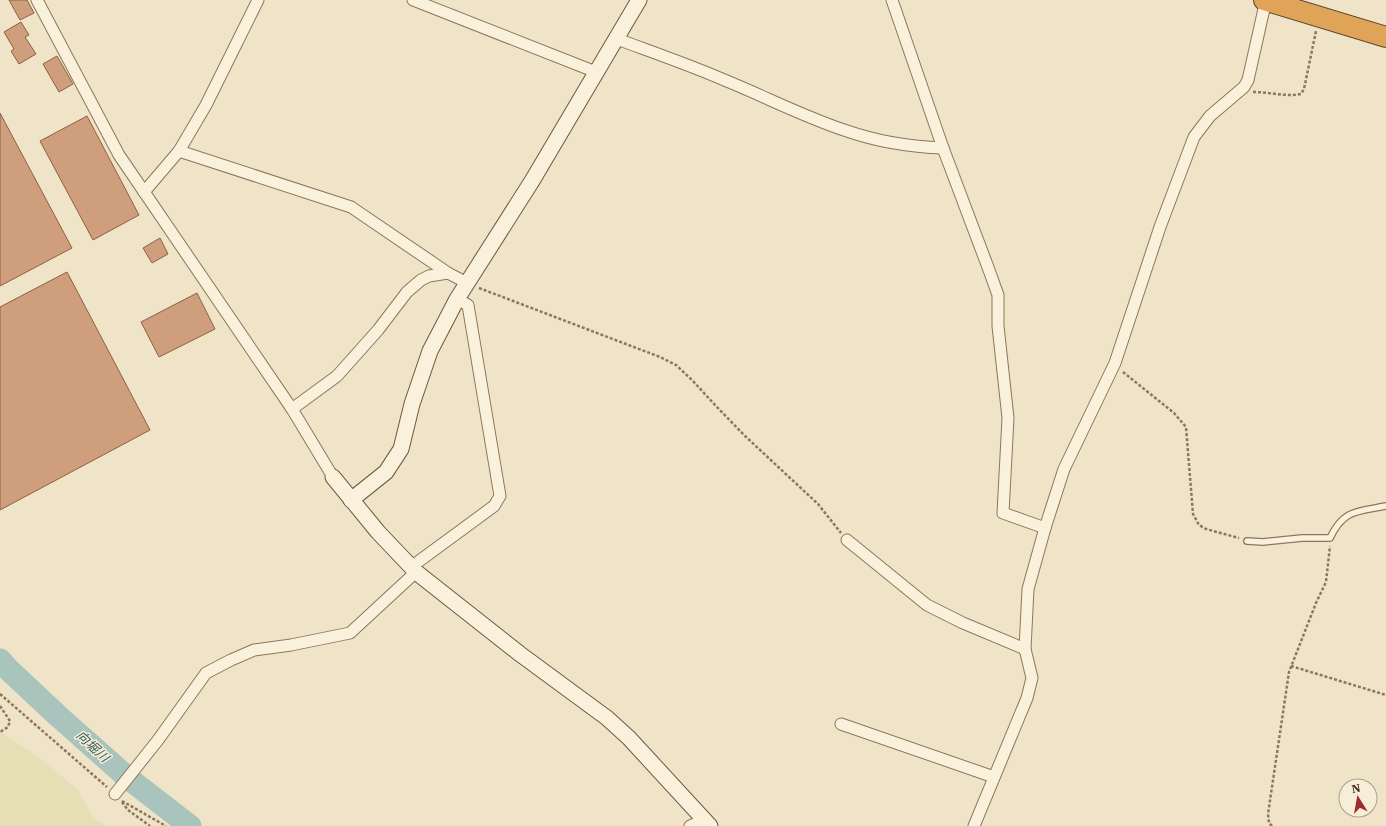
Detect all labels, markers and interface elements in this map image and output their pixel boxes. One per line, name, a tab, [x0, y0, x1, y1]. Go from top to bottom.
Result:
water label: 向堀川	[73, 727, 114, 767]
north arrow	[1338, 778, 1378, 818]
text: N	[1350, 780, 1362, 796]

